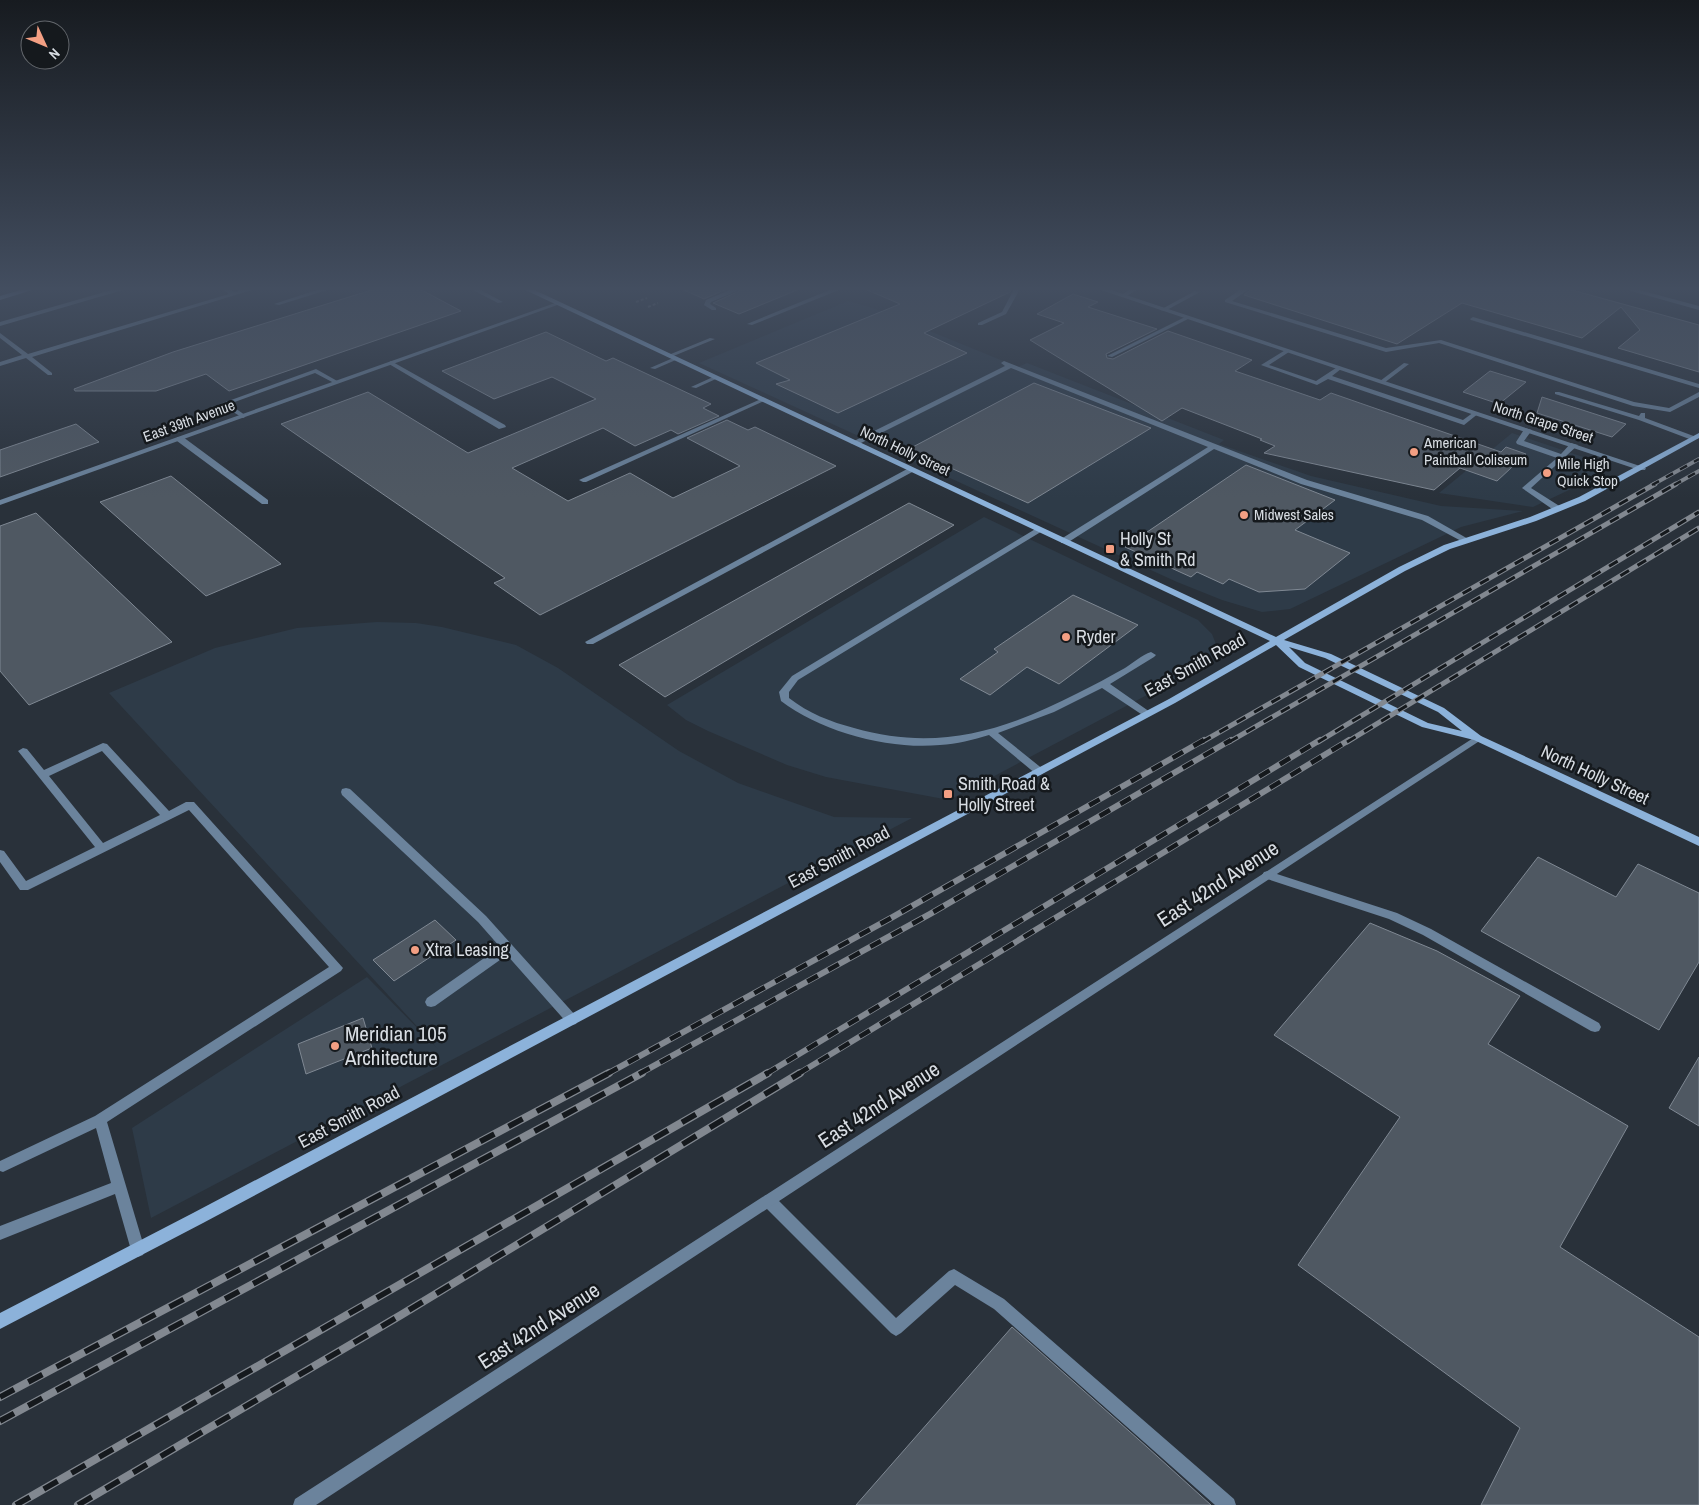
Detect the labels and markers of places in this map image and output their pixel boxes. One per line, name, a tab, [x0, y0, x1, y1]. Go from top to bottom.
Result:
place label: American Paintball Coliseum	[1423, 432, 1527, 470]
marker: American Paintball Coliseum	[1408, 446, 1420, 458]
place label: Mile High Quick Stop	[1557, 453, 1618, 491]
marker: Mile High Quick Stop	[1541, 467, 1553, 479]
place label: Midwest Sales	[1254, 504, 1334, 525]
marker: Midwest Sales	[1238, 509, 1250, 521]
place label: Holly St & Smith Rd	[1120, 526, 1195, 572]
marker: Holly St & Smith Rd	[1104, 543, 1116, 555]
place label: Ryder	[1076, 624, 1115, 649]
marker: Ryder	[1060, 631, 1072, 643]
place label: Smith Road & Holly Street	[958, 771, 1050, 817]
marker: Smith Road & Holly Street	[942, 788, 954, 800]
place label: Xtra Leasing	[425, 937, 509, 962]
marker: Xtra Leasing	[409, 944, 421, 956]
place label: Meridian 105 Architecture	[344, 1019, 446, 1072]
marker: Meridian 105 Architecture	[329, 1040, 341, 1052]

